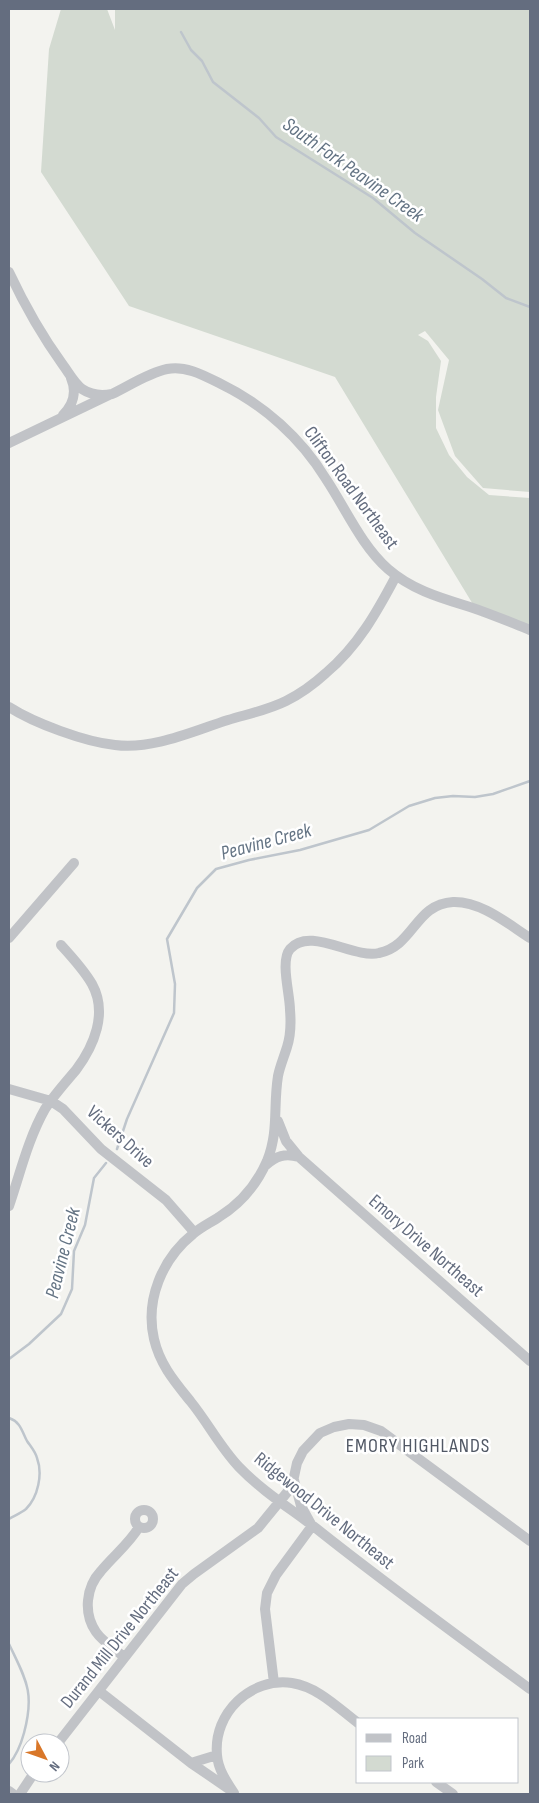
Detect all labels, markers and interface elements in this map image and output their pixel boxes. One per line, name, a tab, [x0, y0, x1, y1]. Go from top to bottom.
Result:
water label: South Fork Peavine Creek	[278, 112, 428, 228]
street label: Clifton Road Northeast	[299, 422, 403, 554]
water label: Peavine Creek	[218, 818, 314, 866]
street label: Vickers Drive	[82, 1101, 158, 1173]
street label: Emory Drive Northeast	[364, 1190, 488, 1302]
water label: Peavine Creek	[40, 1205, 86, 1301]
district label: EMORY HIGHLANDS	[346, 1434, 490, 1458]
street label: Ridgewood Drive Northeast	[249, 1447, 399, 1575]
street label: Durand Mill Drive Northeast	[56, 1563, 184, 1713]
legend	[356, 1718, 519, 1783]
text: Road	[402, 1729, 427, 1748]
north arrow	[20, 1733, 70, 1783]
text: Park	[402, 1754, 424, 1773]
text: N	[46, 1758, 63, 1775]

